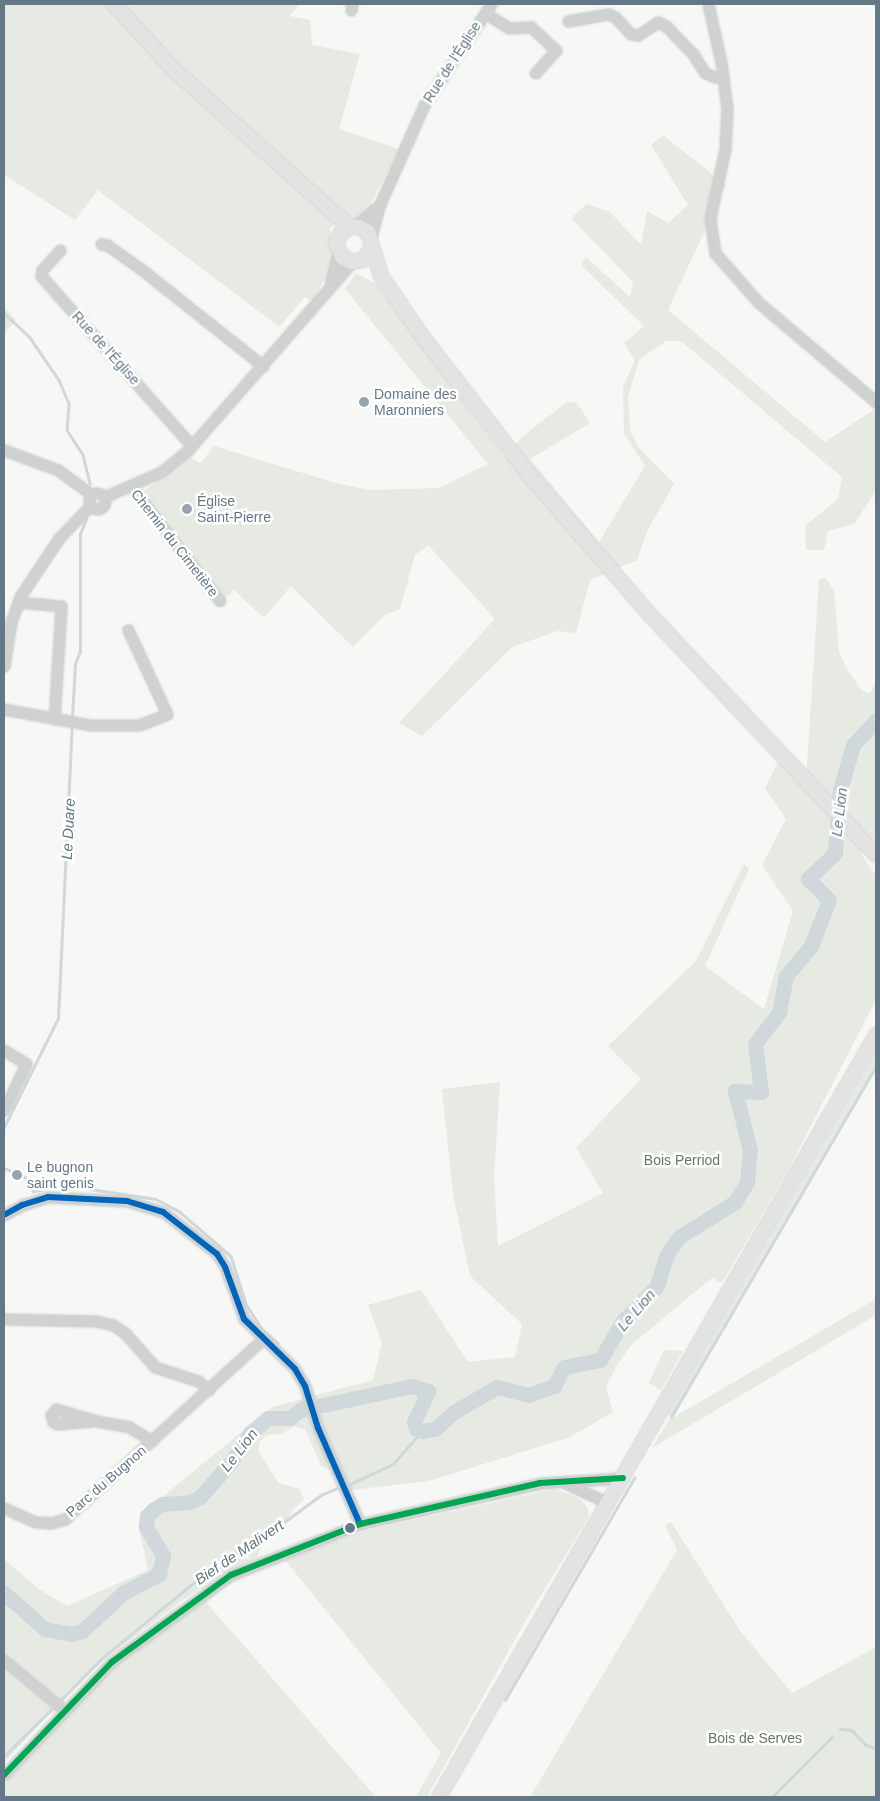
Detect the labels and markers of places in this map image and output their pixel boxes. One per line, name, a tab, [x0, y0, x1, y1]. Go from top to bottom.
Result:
place label: Domaine des Maronniers	[374, 386, 456, 418]
marker: Domaine des Maronniers	[358, 396, 370, 408]
place label: Église Saint-Pierre	[197, 493, 271, 526]
marker: Église Saint-Pierre	[181, 503, 193, 515]
place label: Le bugnon saint genis	[27, 1159, 94, 1192]
marker: Le bugnon saint genis	[11, 1169, 23, 1181]
unlabelled marker	[345, 1523, 355, 1533]

